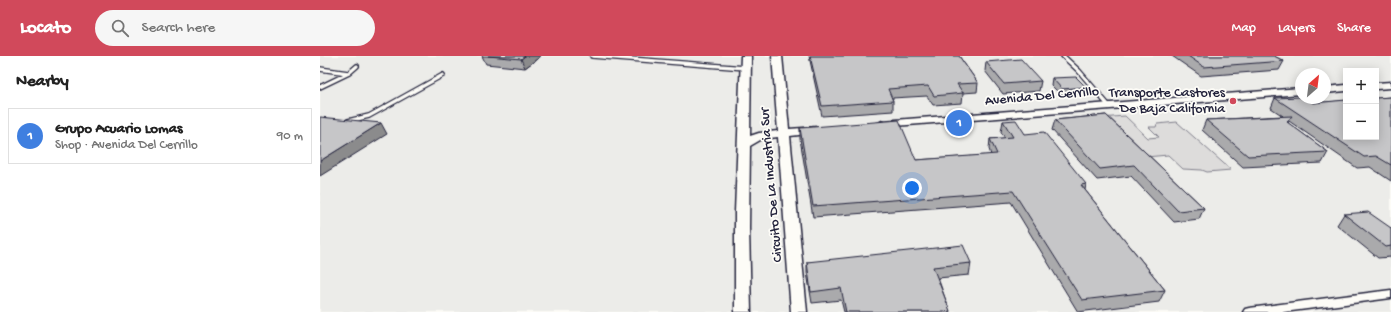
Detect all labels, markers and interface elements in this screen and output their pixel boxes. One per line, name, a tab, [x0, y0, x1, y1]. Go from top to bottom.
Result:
search box	[95, 10, 375, 46]
text: Locato	[20, 17, 71, 40]
icon: search	[109, 17, 131, 39]
text: Search here	[141, 19, 215, 37]
text: Map	[1232, 20, 1256, 37]
text: Layers	[1278, 20, 1315, 37]
text: Share	[1337, 20, 1371, 37]
north arrow	[1295, 68, 1331, 104]
map controls	[1343, 68, 1379, 140]
button: +	[1343, 68, 1379, 104]
text: Nearby	[16, 72, 69, 92]
street label: Avenida Del Cerrillo	[984, 84, 1100, 110]
place label: Transporte Castores De Baja California	[1108, 85, 1226, 118]
marker: Transporte Castores De Baja California	[1228, 96, 1238, 106]
button: −	[1343, 104, 1379, 140]
street label: Circuito De La Industria Sur	[757, 106, 787, 263]
pin: 1	[946, 108, 972, 138]
text: Grupo Acuario Lomas	[55, 120, 183, 138]
text: 1	[27, 129, 33, 144]
text: 90 m	[277, 129, 303, 144]
text: Shop · Avenida Del Cerrillo	[55, 138, 198, 153]
your location	[902, 178, 922, 198]

